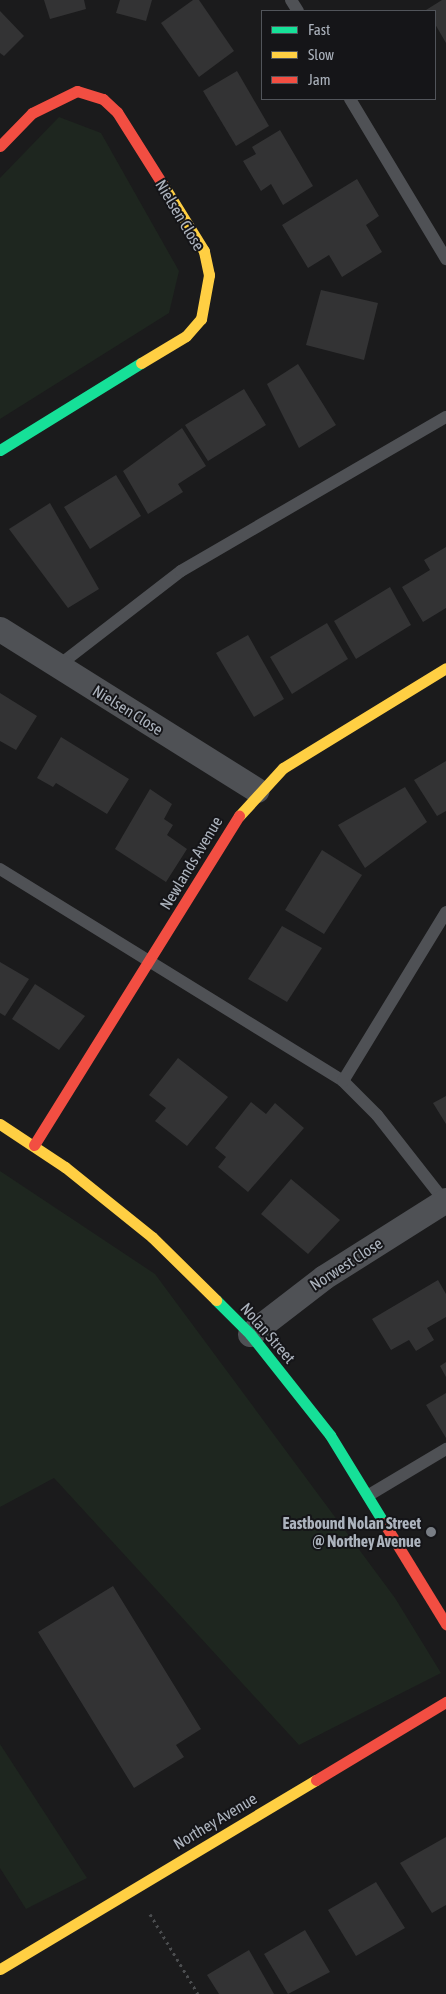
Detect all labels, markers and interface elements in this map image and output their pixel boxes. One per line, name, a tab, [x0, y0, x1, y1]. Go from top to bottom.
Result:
legend	[261, 10, 436, 100]
text: Fast	[308, 21, 330, 38]
text: Slow	[308, 46, 334, 63]
text: Jam	[308, 71, 331, 88]
street label: Nielsen Close	[151, 176, 209, 254]
street label: Nielsen Close	[89, 681, 167, 739]
street label: Newlands Avenue	[156, 813, 226, 913]
street label: Norwest Close	[306, 1233, 386, 1295]
street label: Nolan Street	[237, 1299, 299, 1367]
place label: Eastbound Nolan Street @ Northey Avenue	[282, 1513, 421, 1551]
marker: Eastbound Nolan Street @ Northey Avenue	[425, 1526, 437, 1538]
street label: Northey Avenue	[170, 1789, 260, 1853]

